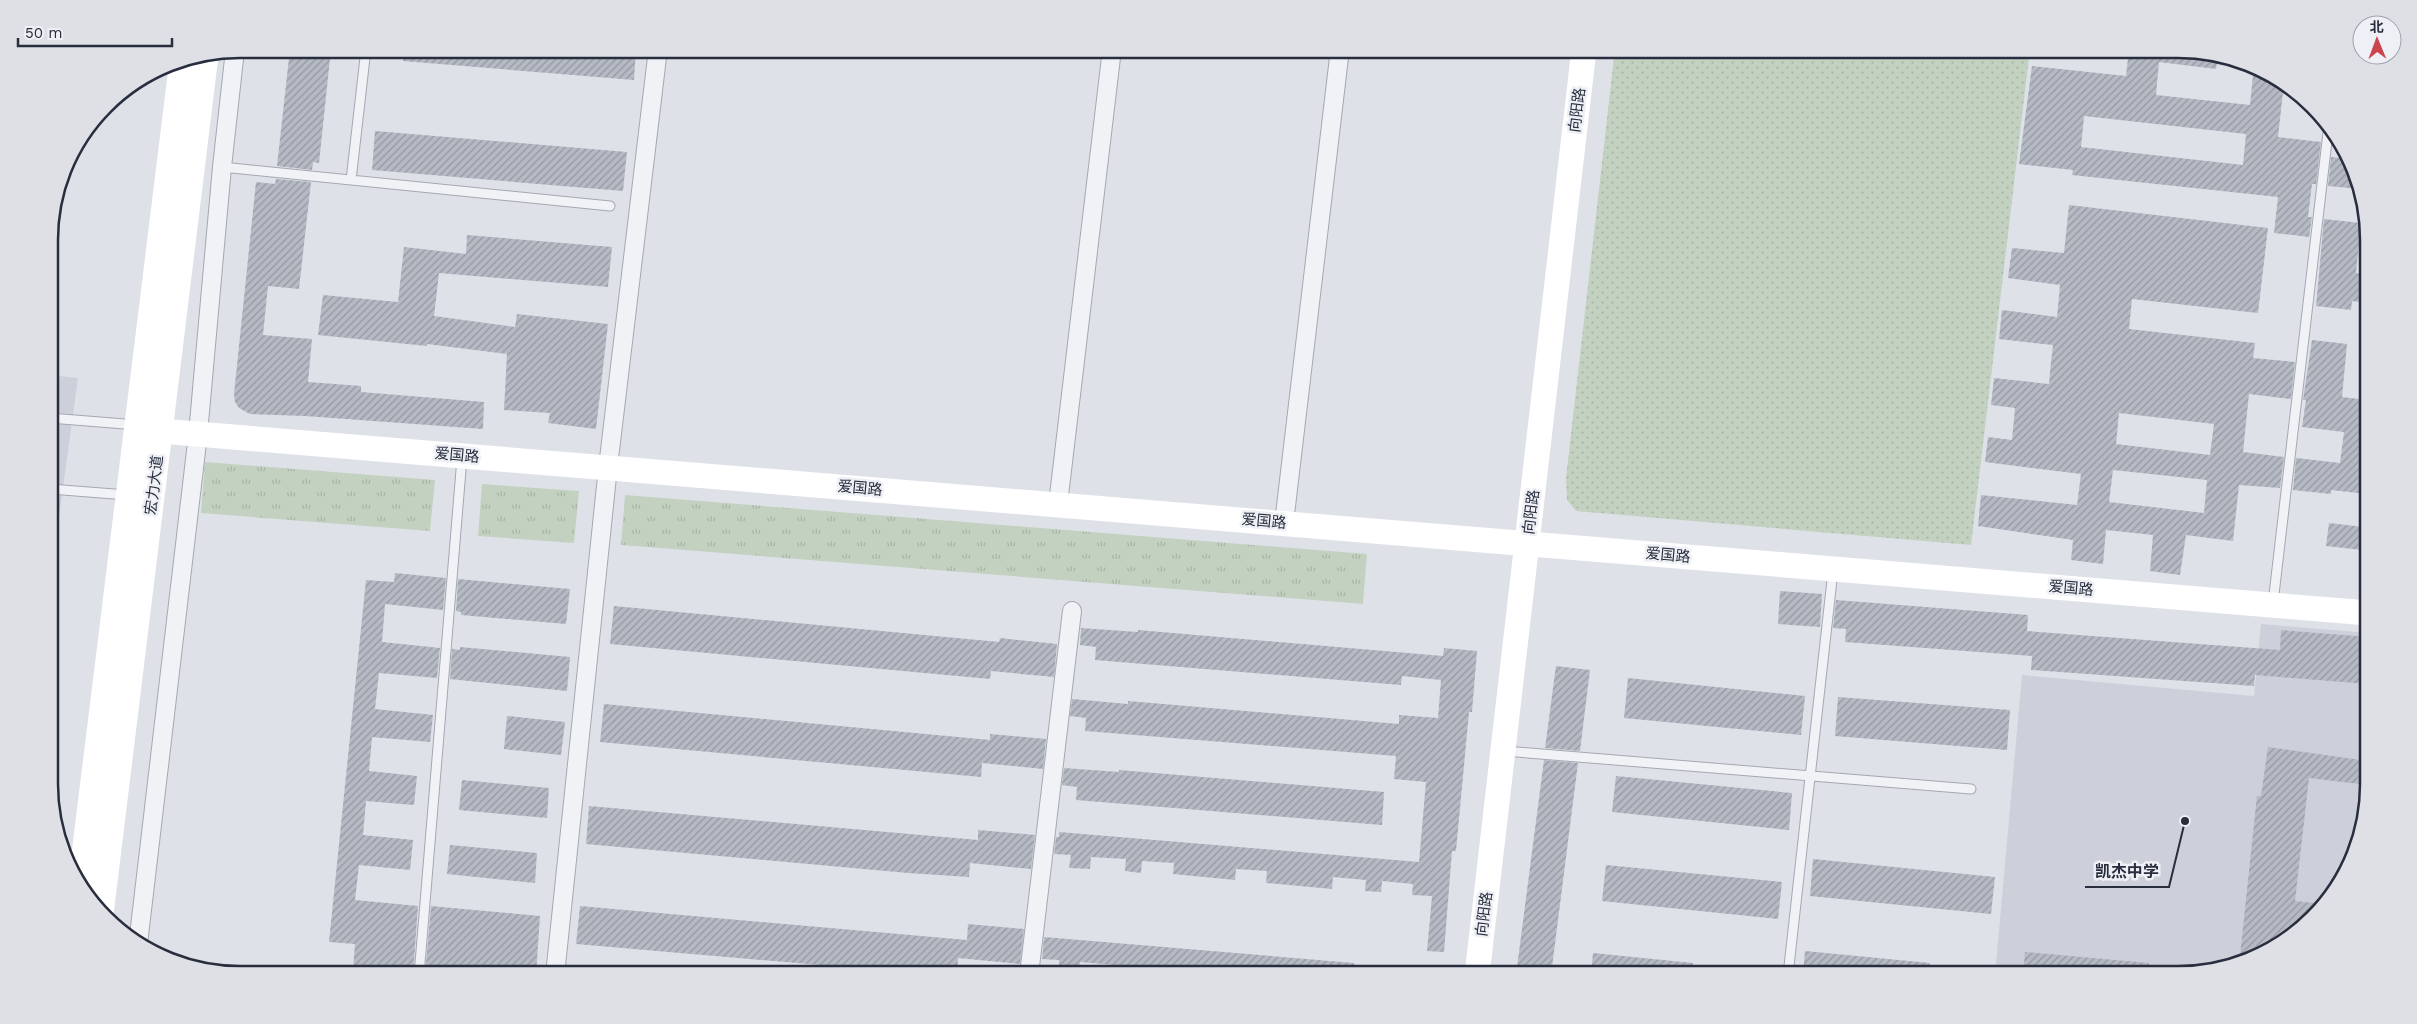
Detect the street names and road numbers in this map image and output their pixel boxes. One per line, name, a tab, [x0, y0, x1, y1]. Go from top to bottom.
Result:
street label: 向阳路	[1565, 87, 1589, 133]
street label: 爱国路	[434, 444, 480, 466]
street label: 宏力大道	[141, 454, 167, 516]
street label: 爱国路	[837, 477, 883, 499]
street label: 向阳路	[1519, 489, 1543, 535]
street label: 爱国路	[1241, 510, 1287, 532]
street label: 爱国路	[1645, 544, 1691, 566]
street label: 爱国路	[2048, 577, 2094, 599]
street label: 向阳路	[1472, 891, 1496, 937]

